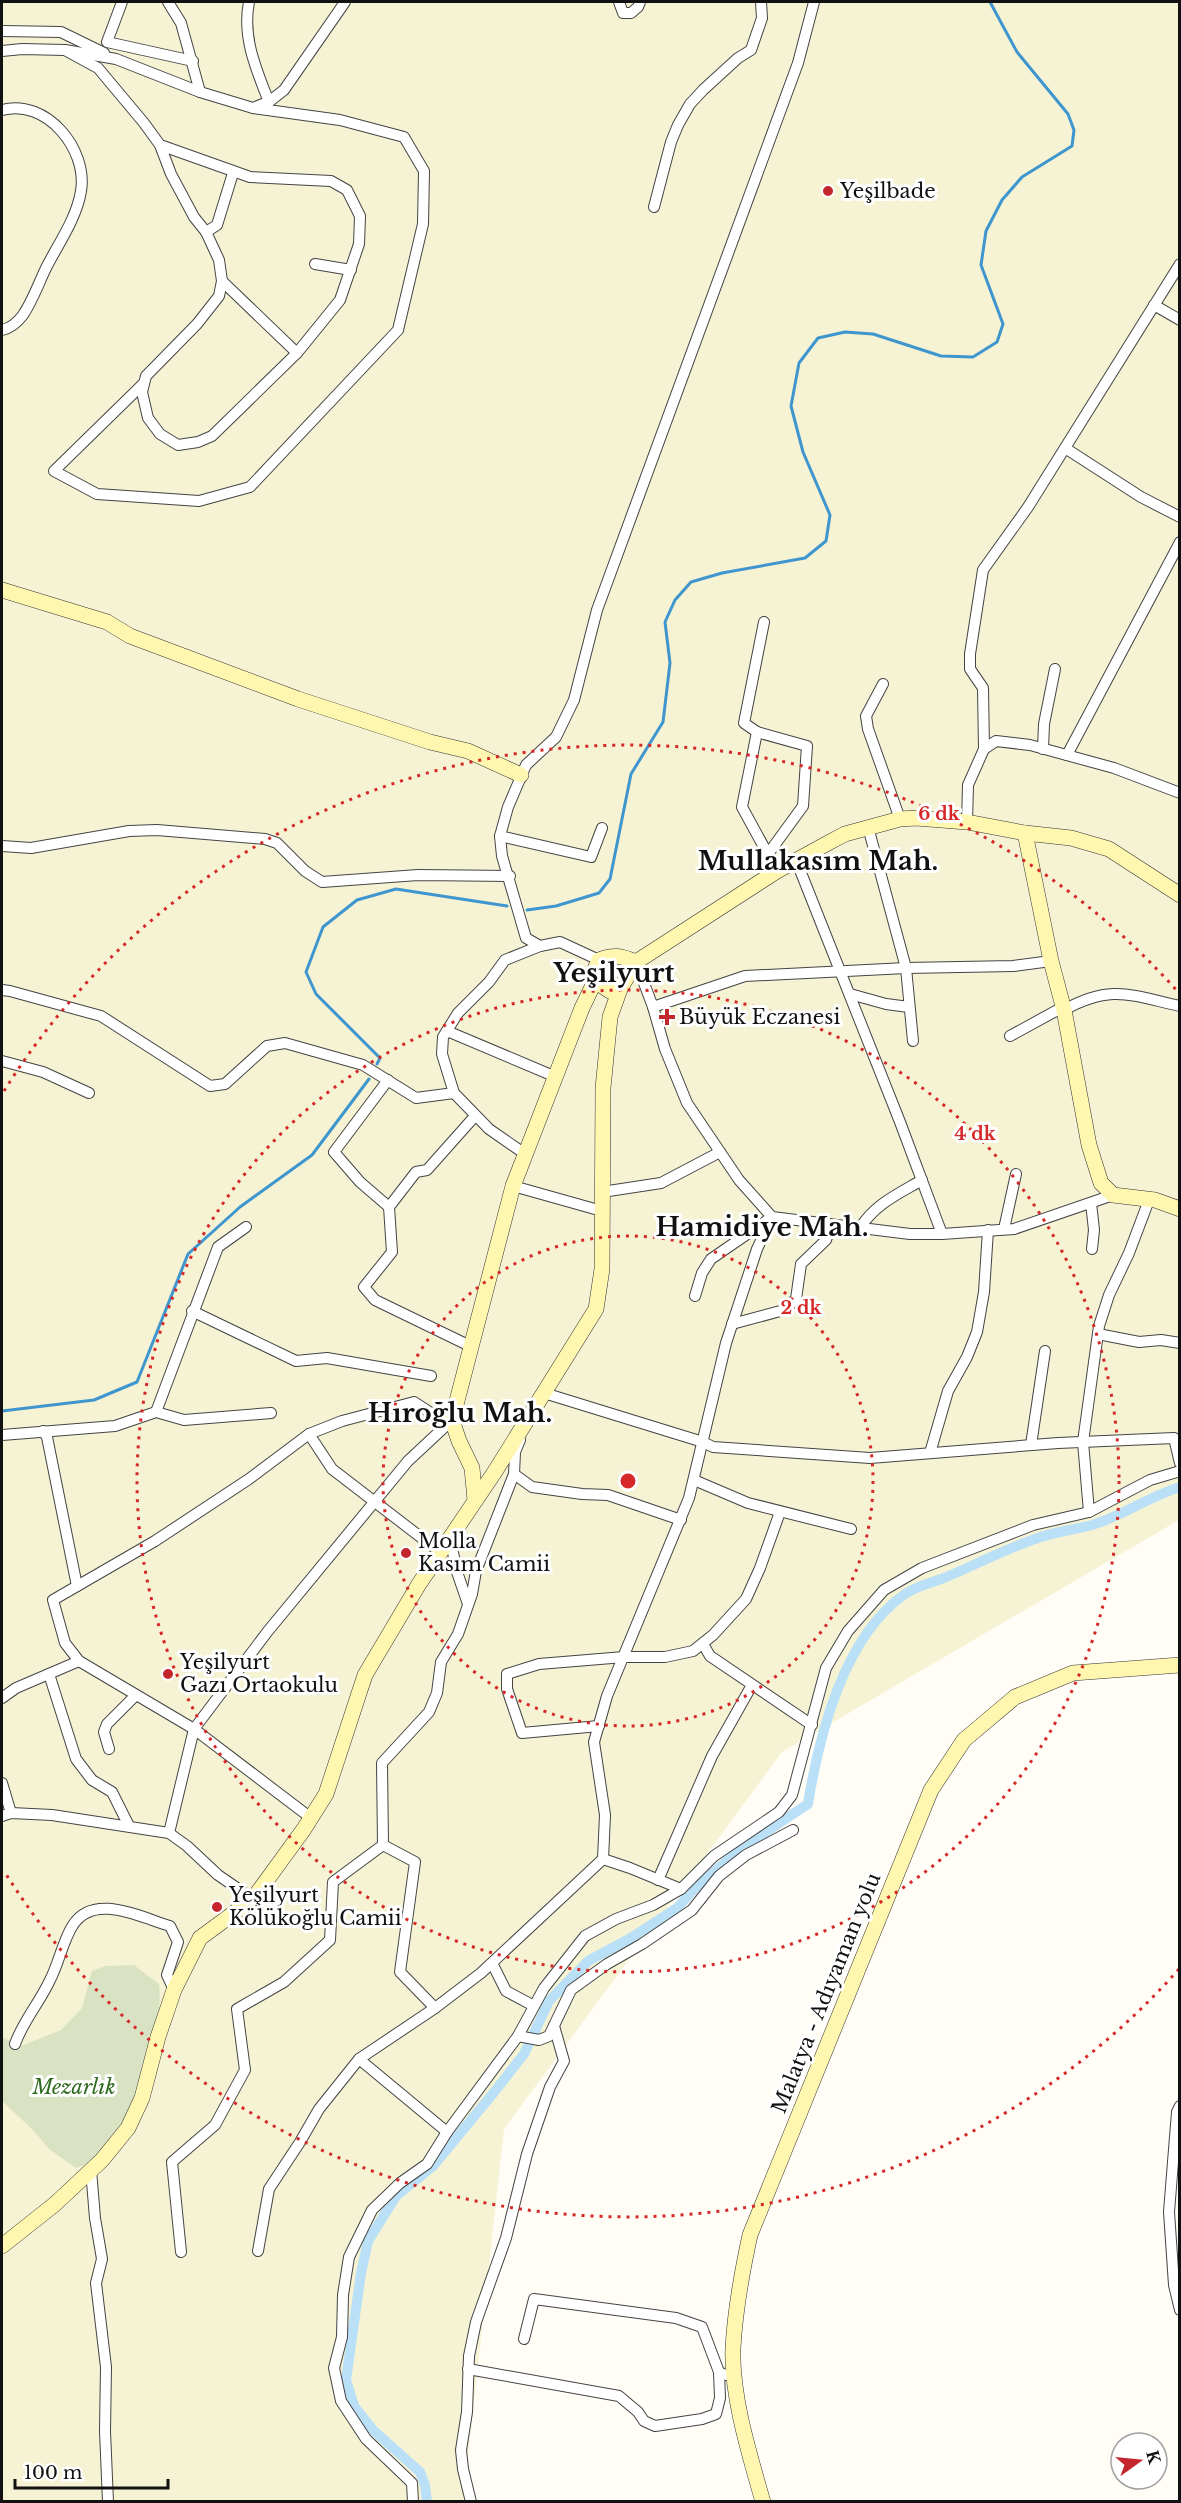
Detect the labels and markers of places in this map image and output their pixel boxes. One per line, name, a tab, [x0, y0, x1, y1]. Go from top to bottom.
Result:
place label: Yeşilbade	[839, 179, 936, 203]
marker: Yeşilbade	[821, 184, 835, 198]
place label: Büyük Eczanesi	[679, 1005, 840, 1029]
marker: Büyük Eczanesi	[660, 1010, 674, 1024]
centre of rings	[618, 1471, 638, 1491]
place label: Molla Kasım Camii	[418, 1529, 550, 1576]
marker: Molla Kasım Camii	[399, 1546, 413, 1560]
place label: Yeşilyurt Gazı Ortaokulu	[179, 1650, 338, 1697]
marker: Yeşilyurt Gazı Ortaokulu	[161, 1667, 175, 1681]
place label: Yeşilyurt Kölükoğlu Camii	[228, 1883, 402, 1930]
marker: Yeşilyurt Kölükoğlu Camii	[210, 1900, 224, 1914]

